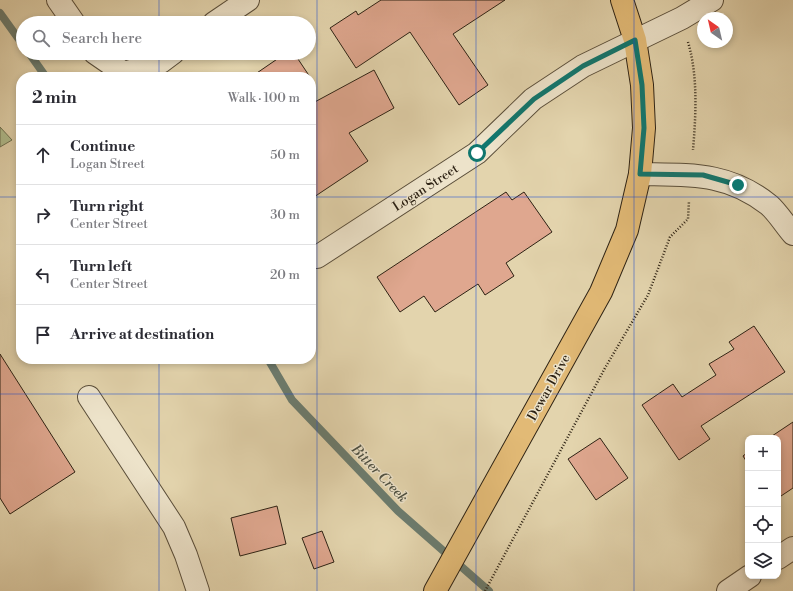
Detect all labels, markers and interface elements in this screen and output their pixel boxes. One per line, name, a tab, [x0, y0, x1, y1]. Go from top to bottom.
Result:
north arrow	[697, 12, 733, 48]
search box	[16, 16, 316, 60]
icon: search	[30, 27, 52, 49]
text: Search here	[62, 29, 142, 48]
text: 2 min	[32, 87, 77, 109]
text: Walk · 100 m	[228, 90, 300, 106]
text: Continue	[70, 137, 135, 156]
icon: ahead	[32, 144, 54, 166]
route start	[468, 144, 486, 162]
text: 50 m	[270, 147, 300, 163]
text: Logan Street	[70, 156, 145, 172]
street label: Logan Street	[390, 161, 462, 215]
route end	[729, 176, 747, 194]
text: Turn right	[70, 197, 144, 216]
icon: right	[32, 204, 54, 226]
text: 30 m	[270, 207, 300, 223]
text: Center Street	[70, 216, 148, 232]
text: Turn left	[70, 257, 132, 276]
icon: left	[32, 264, 54, 286]
text: 20 m	[270, 267, 300, 283]
text: Center Street	[70, 276, 148, 292]
icon: arrive	[32, 324, 54, 346]
text: Arrive at destination	[70, 325, 214, 344]
street label: Dewar Drive	[524, 351, 574, 424]
map controls	[745, 435, 781, 579]
button: +	[745, 435, 781, 471]
water label: Bitter Creek	[346, 440, 411, 507]
button: −	[745, 471, 781, 507]
button: locate	[745, 507, 781, 543]
button: layers	[745, 543, 781, 579]

